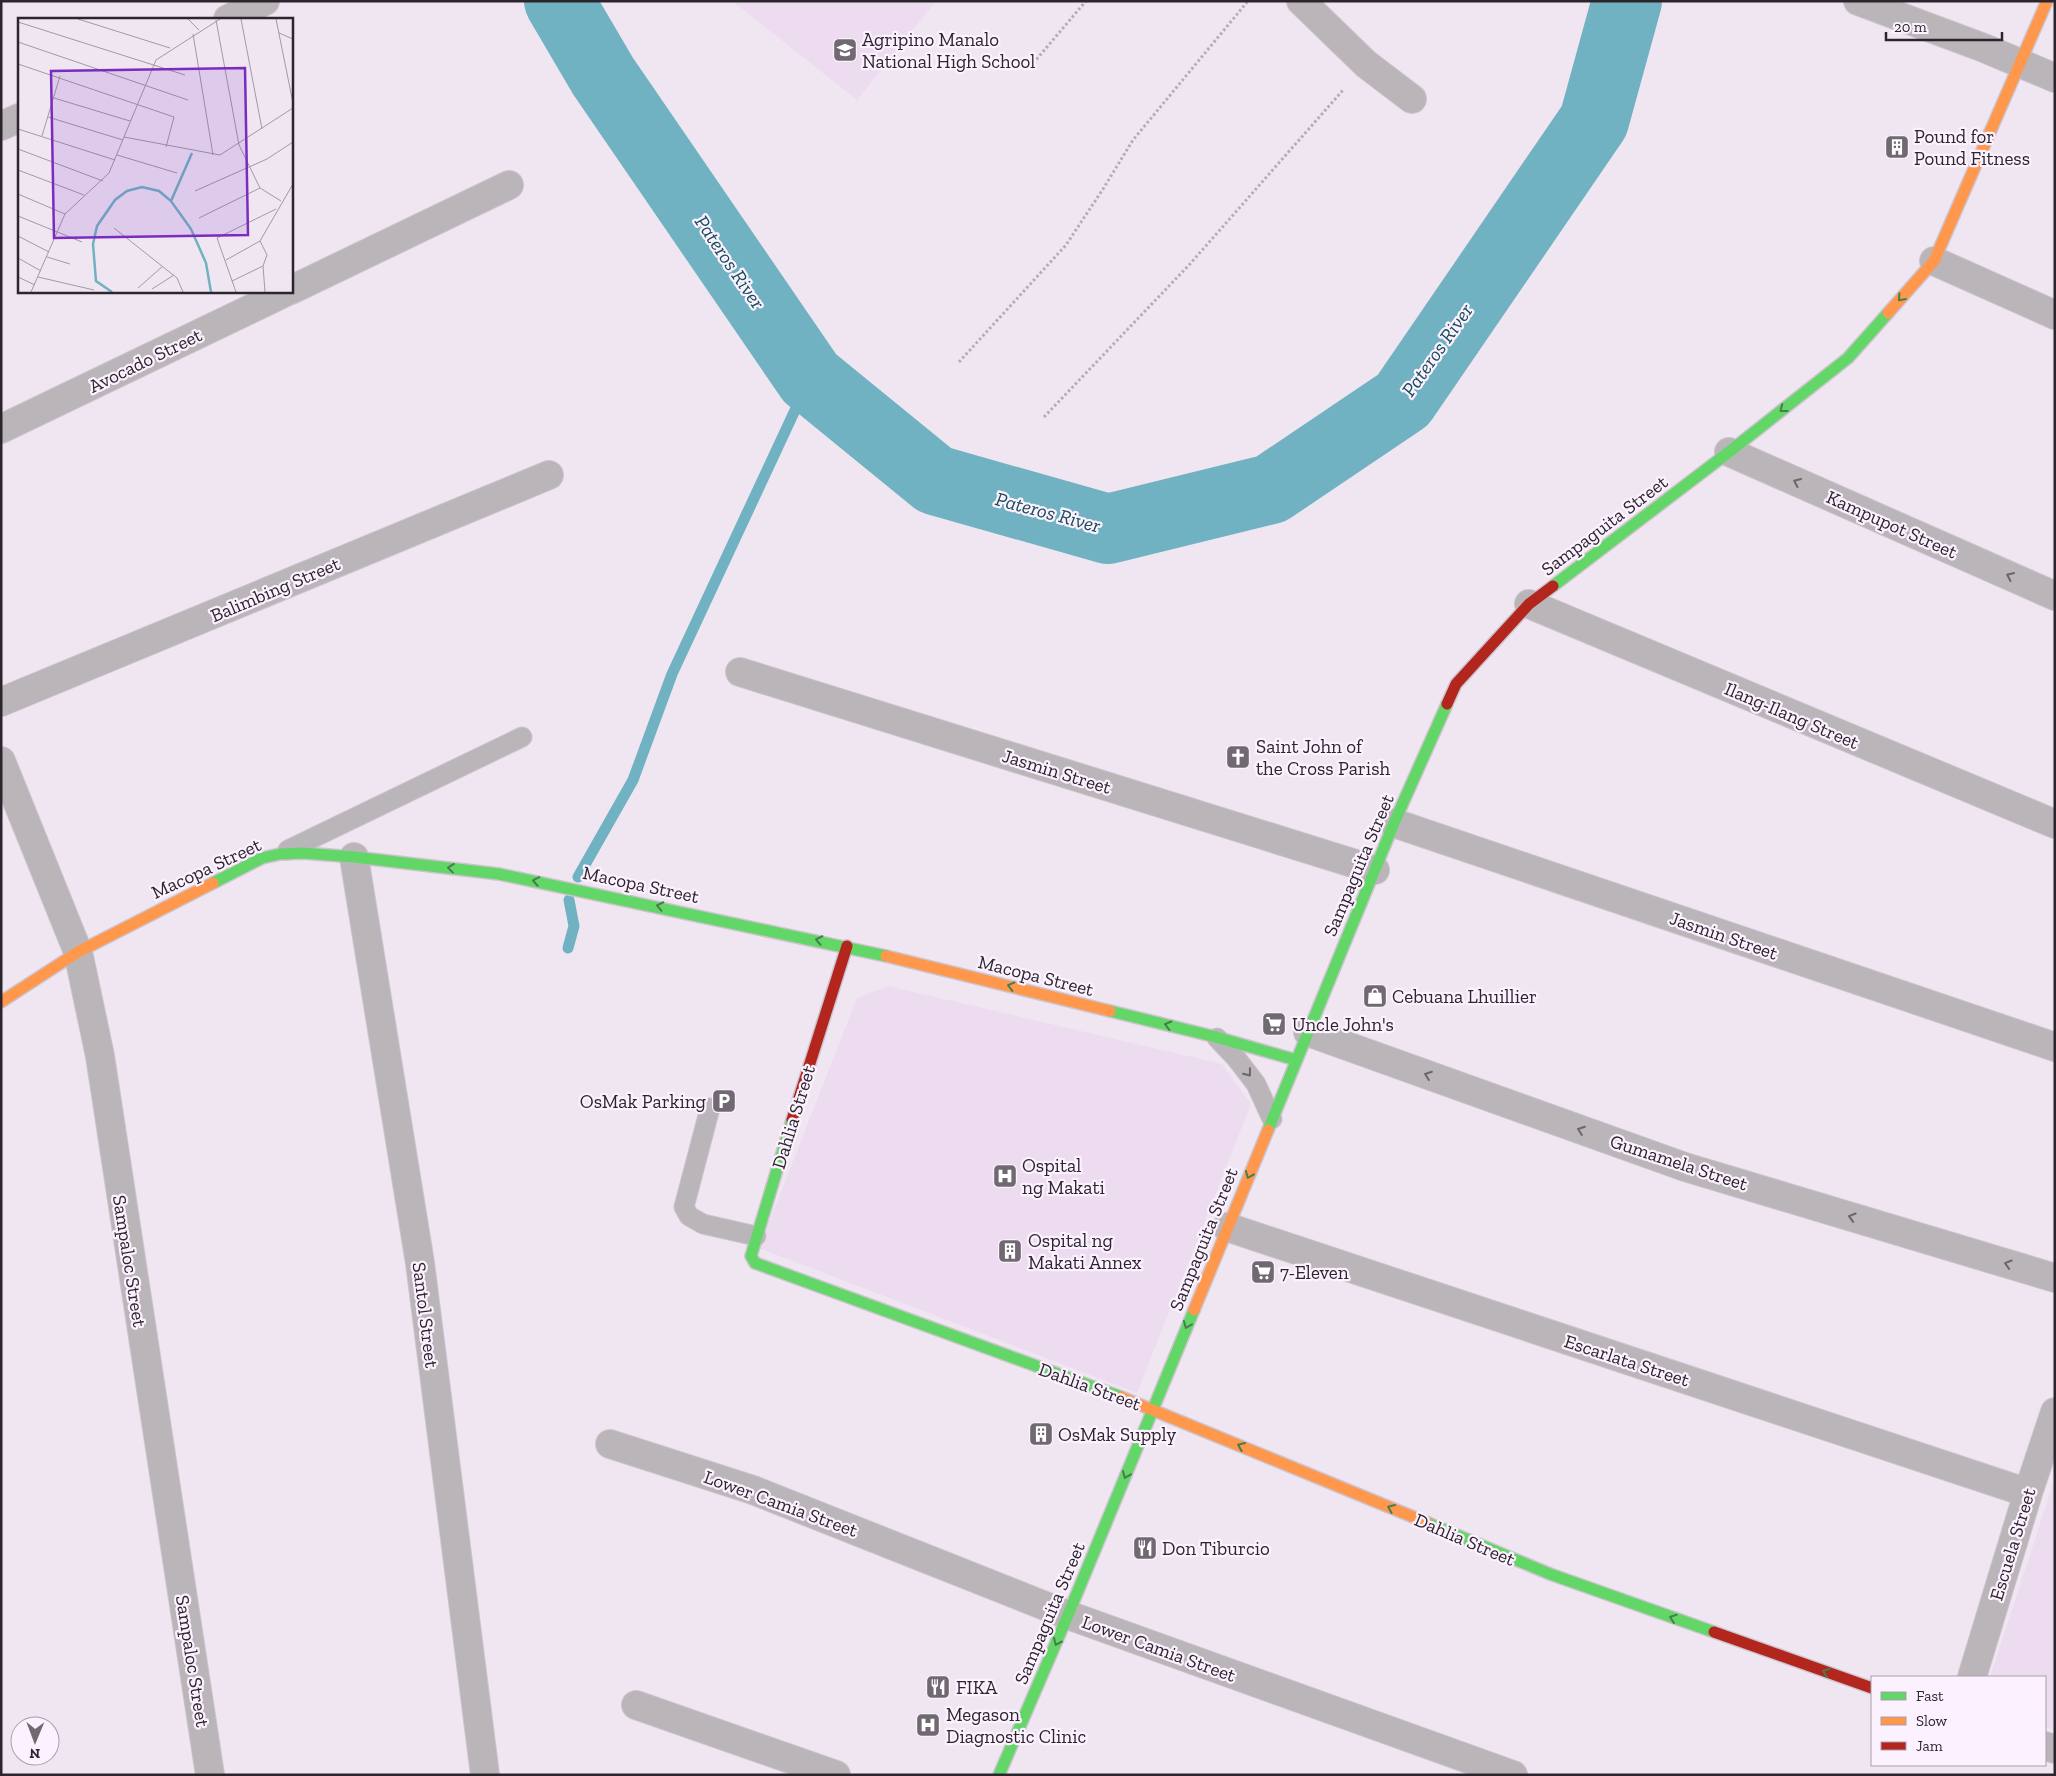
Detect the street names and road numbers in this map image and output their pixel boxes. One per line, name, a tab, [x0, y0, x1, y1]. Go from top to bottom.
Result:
street label: Avocado Street	[85, 323, 206, 398]
street label: Sampaguita Street	[1537, 470, 1672, 580]
street label: Kampupot Street	[1823, 485, 1961, 564]
street label: Balimbing Street	[207, 552, 343, 627]
street label: Ilang-Ilang Street	[1721, 677, 1862, 754]
street label: Jasmin Street	[1000, 744, 1114, 799]
street label: Sampaguita Street	[1318, 791, 1399, 940]
street label: Macopa Street	[148, 833, 265, 904]
street label: Macopa Street	[581, 861, 701, 908]
street label: Jasmin Street	[1667, 906, 1781, 965]
street label: Macopa Street	[976, 950, 1096, 1001]
street label: Dahlia Street	[767, 1063, 820, 1172]
street label: Gumamela Street	[1607, 1129, 1751, 1196]
street label: Sampaguita Street	[1164, 1164, 1243, 1314]
street label: Sampaloc Street	[108, 1193, 151, 1329]
street label: Santol Street	[408, 1261, 443, 1369]
street label: Escarlata Street	[1561, 1329, 1692, 1392]
street label: Dahlia Street	[1036, 1357, 1144, 1416]
street label: Lower Camia Street	[701, 1465, 861, 1542]
street label: Escuela Street	[1984, 1485, 2041, 1603]
street label: Dahlia Street	[1411, 1508, 1519, 1571]
street label: Sampaguita Street	[1009, 1539, 1090, 1688]
street label: Sampaloc Street	[171, 1593, 214, 1729]
street label: Lower Camia Street	[1079, 1610, 1239, 1687]

